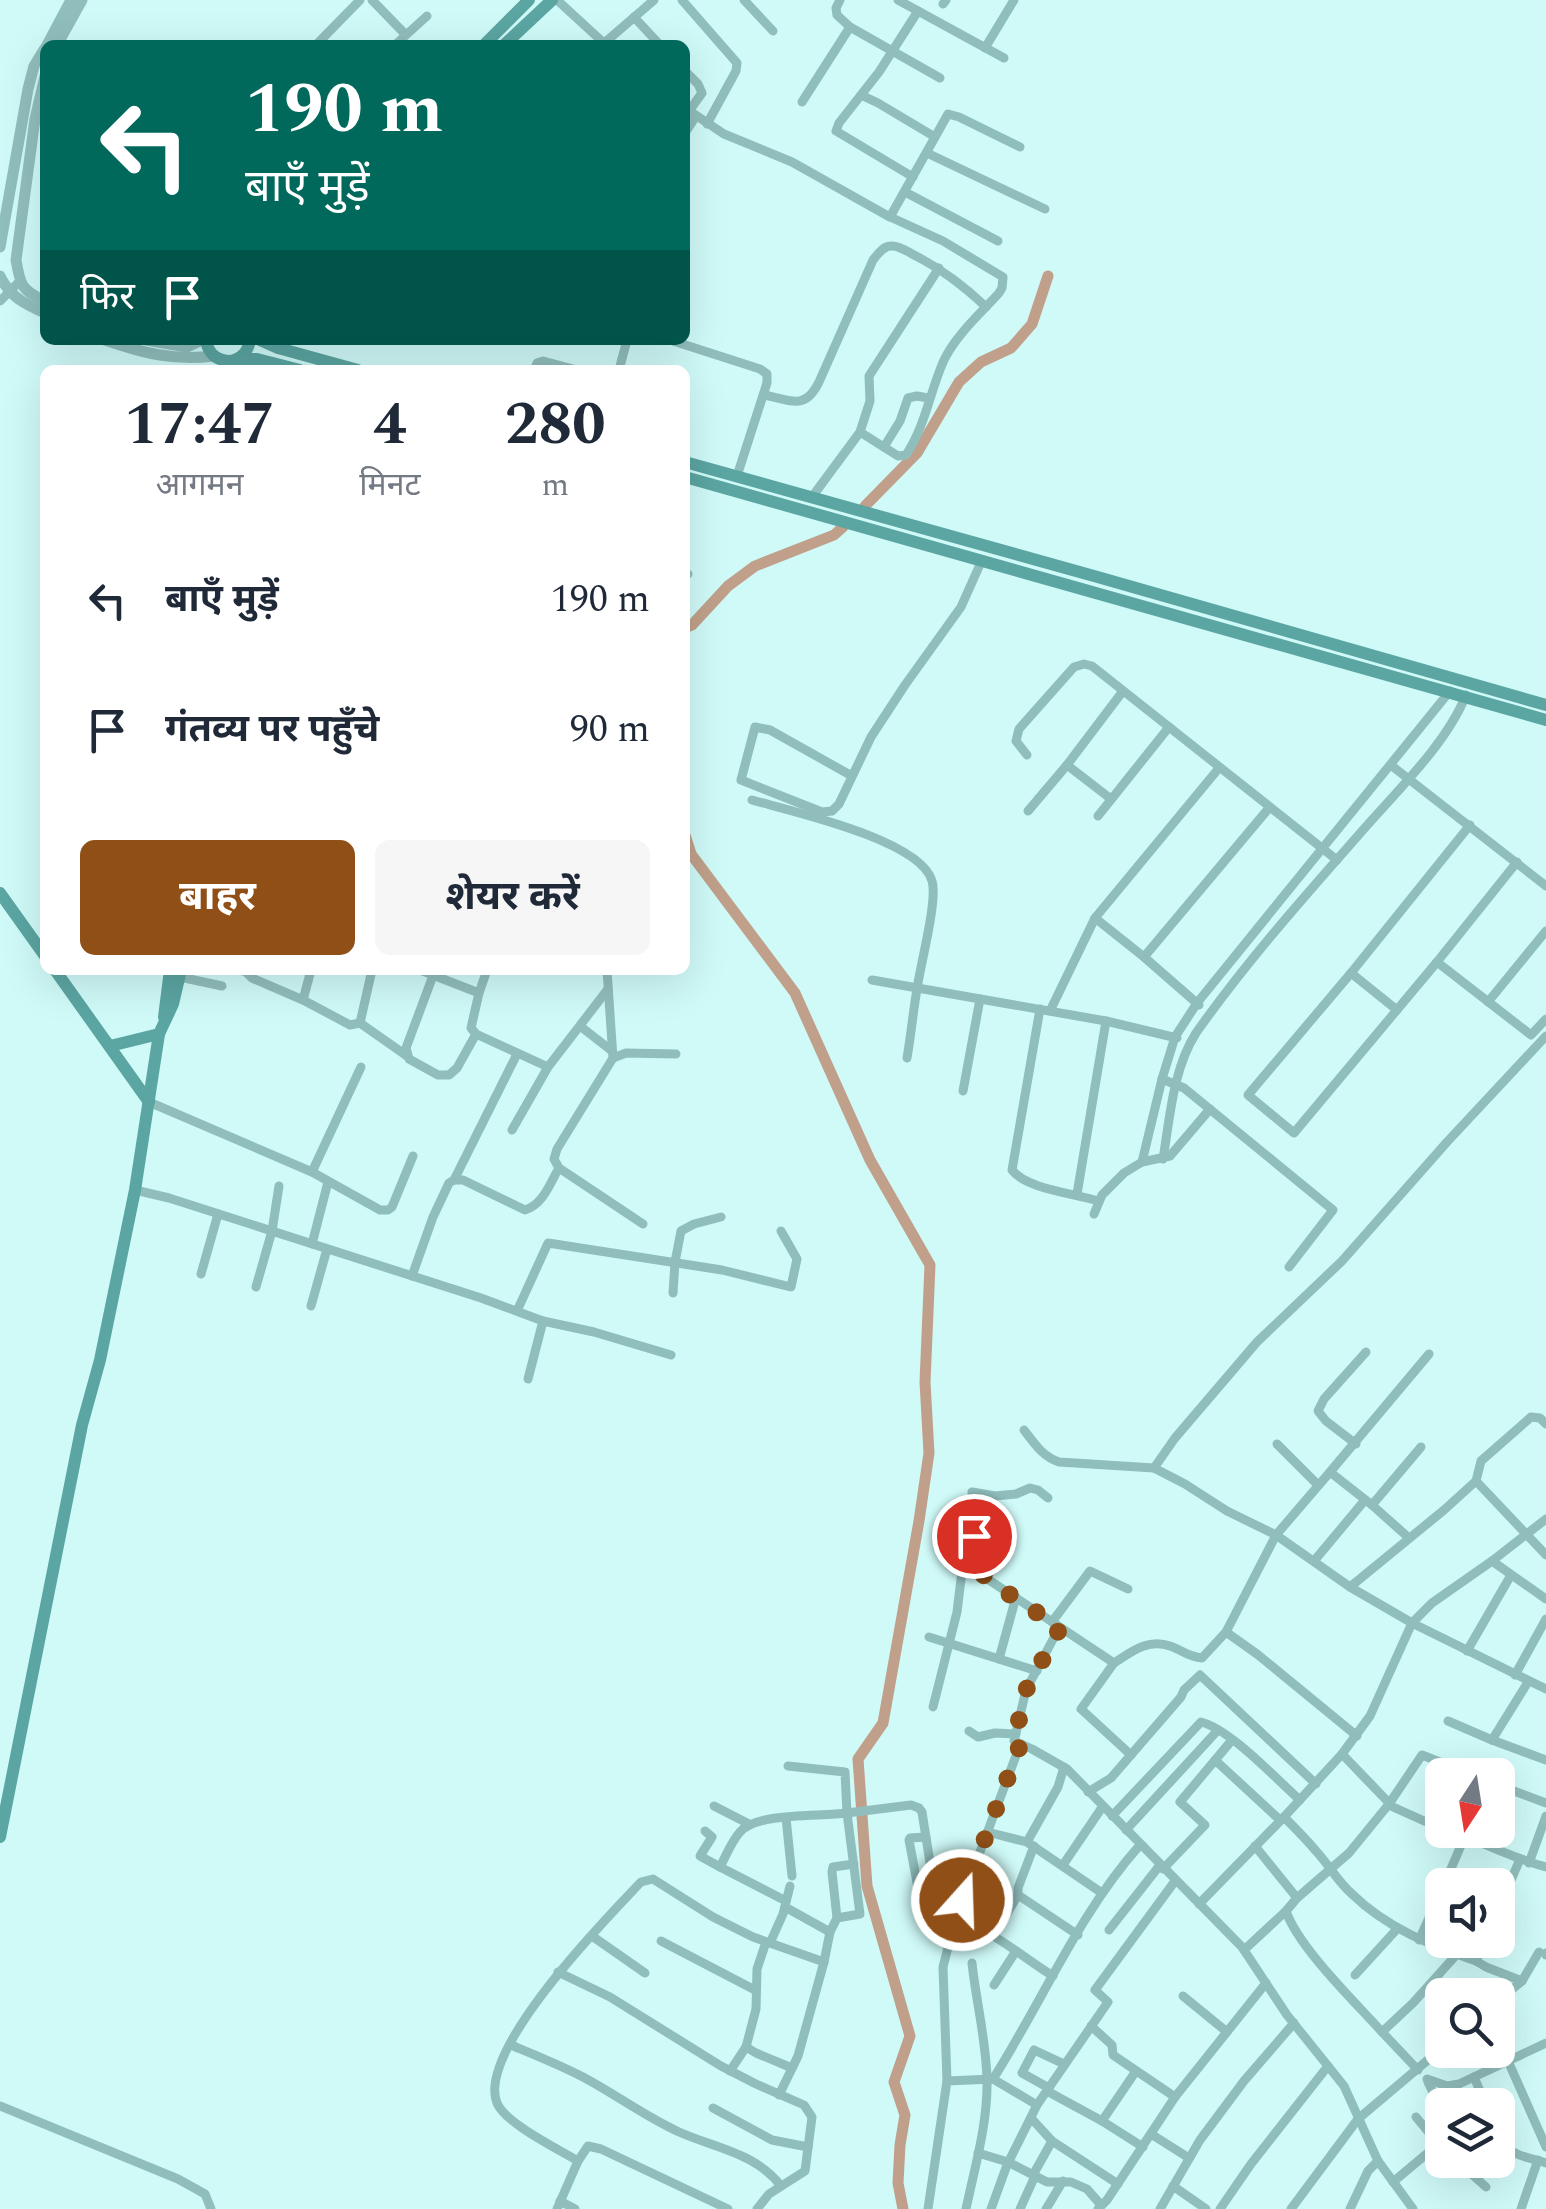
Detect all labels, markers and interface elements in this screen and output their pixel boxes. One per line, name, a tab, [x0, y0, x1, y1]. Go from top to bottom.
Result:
text: 190 m	[245, 57, 443, 163]
icon: left	[80, 80, 210, 210]
text: बाएँ मुड़ें	[245, 153, 369, 222]
text: फिर	[80, 269, 135, 327]
icon: arrive	[155, 270, 210, 325]
text: 17:47	[124, 379, 275, 471]
text: 4	[373, 379, 407, 471]
text: 280	[505, 379, 606, 471]
text: आगमन	[156, 461, 243, 510]
text: मिनट	[359, 461, 421, 510]
text: m	[541, 461, 569, 510]
text: बाएँ मुड़ें	[165, 571, 279, 629]
text: 190 m	[551, 571, 650, 629]
icon: left	[80, 573, 135, 628]
text: गंतव्य पर पहुँचे	[165, 701, 379, 759]
text: 90 m	[570, 701, 650, 759]
icon: arrive	[80, 703, 135, 758]
button: बाहर	[80, 840, 355, 955]
button: शेयर करें	[375, 840, 650, 955]
pin	[932, 1494, 1017, 1579]
icon: arrive	[947, 1509, 1002, 1564]
north arrow	[1425, 1758, 1515, 1848]
map controls	[1425, 1758, 1515, 2178]
position arrow	[910, 1848, 1014, 1952]
button: sound	[1425, 1868, 1515, 1958]
button: search	[1425, 1978, 1515, 2068]
button: layers	[1425, 2088, 1515, 2178]

